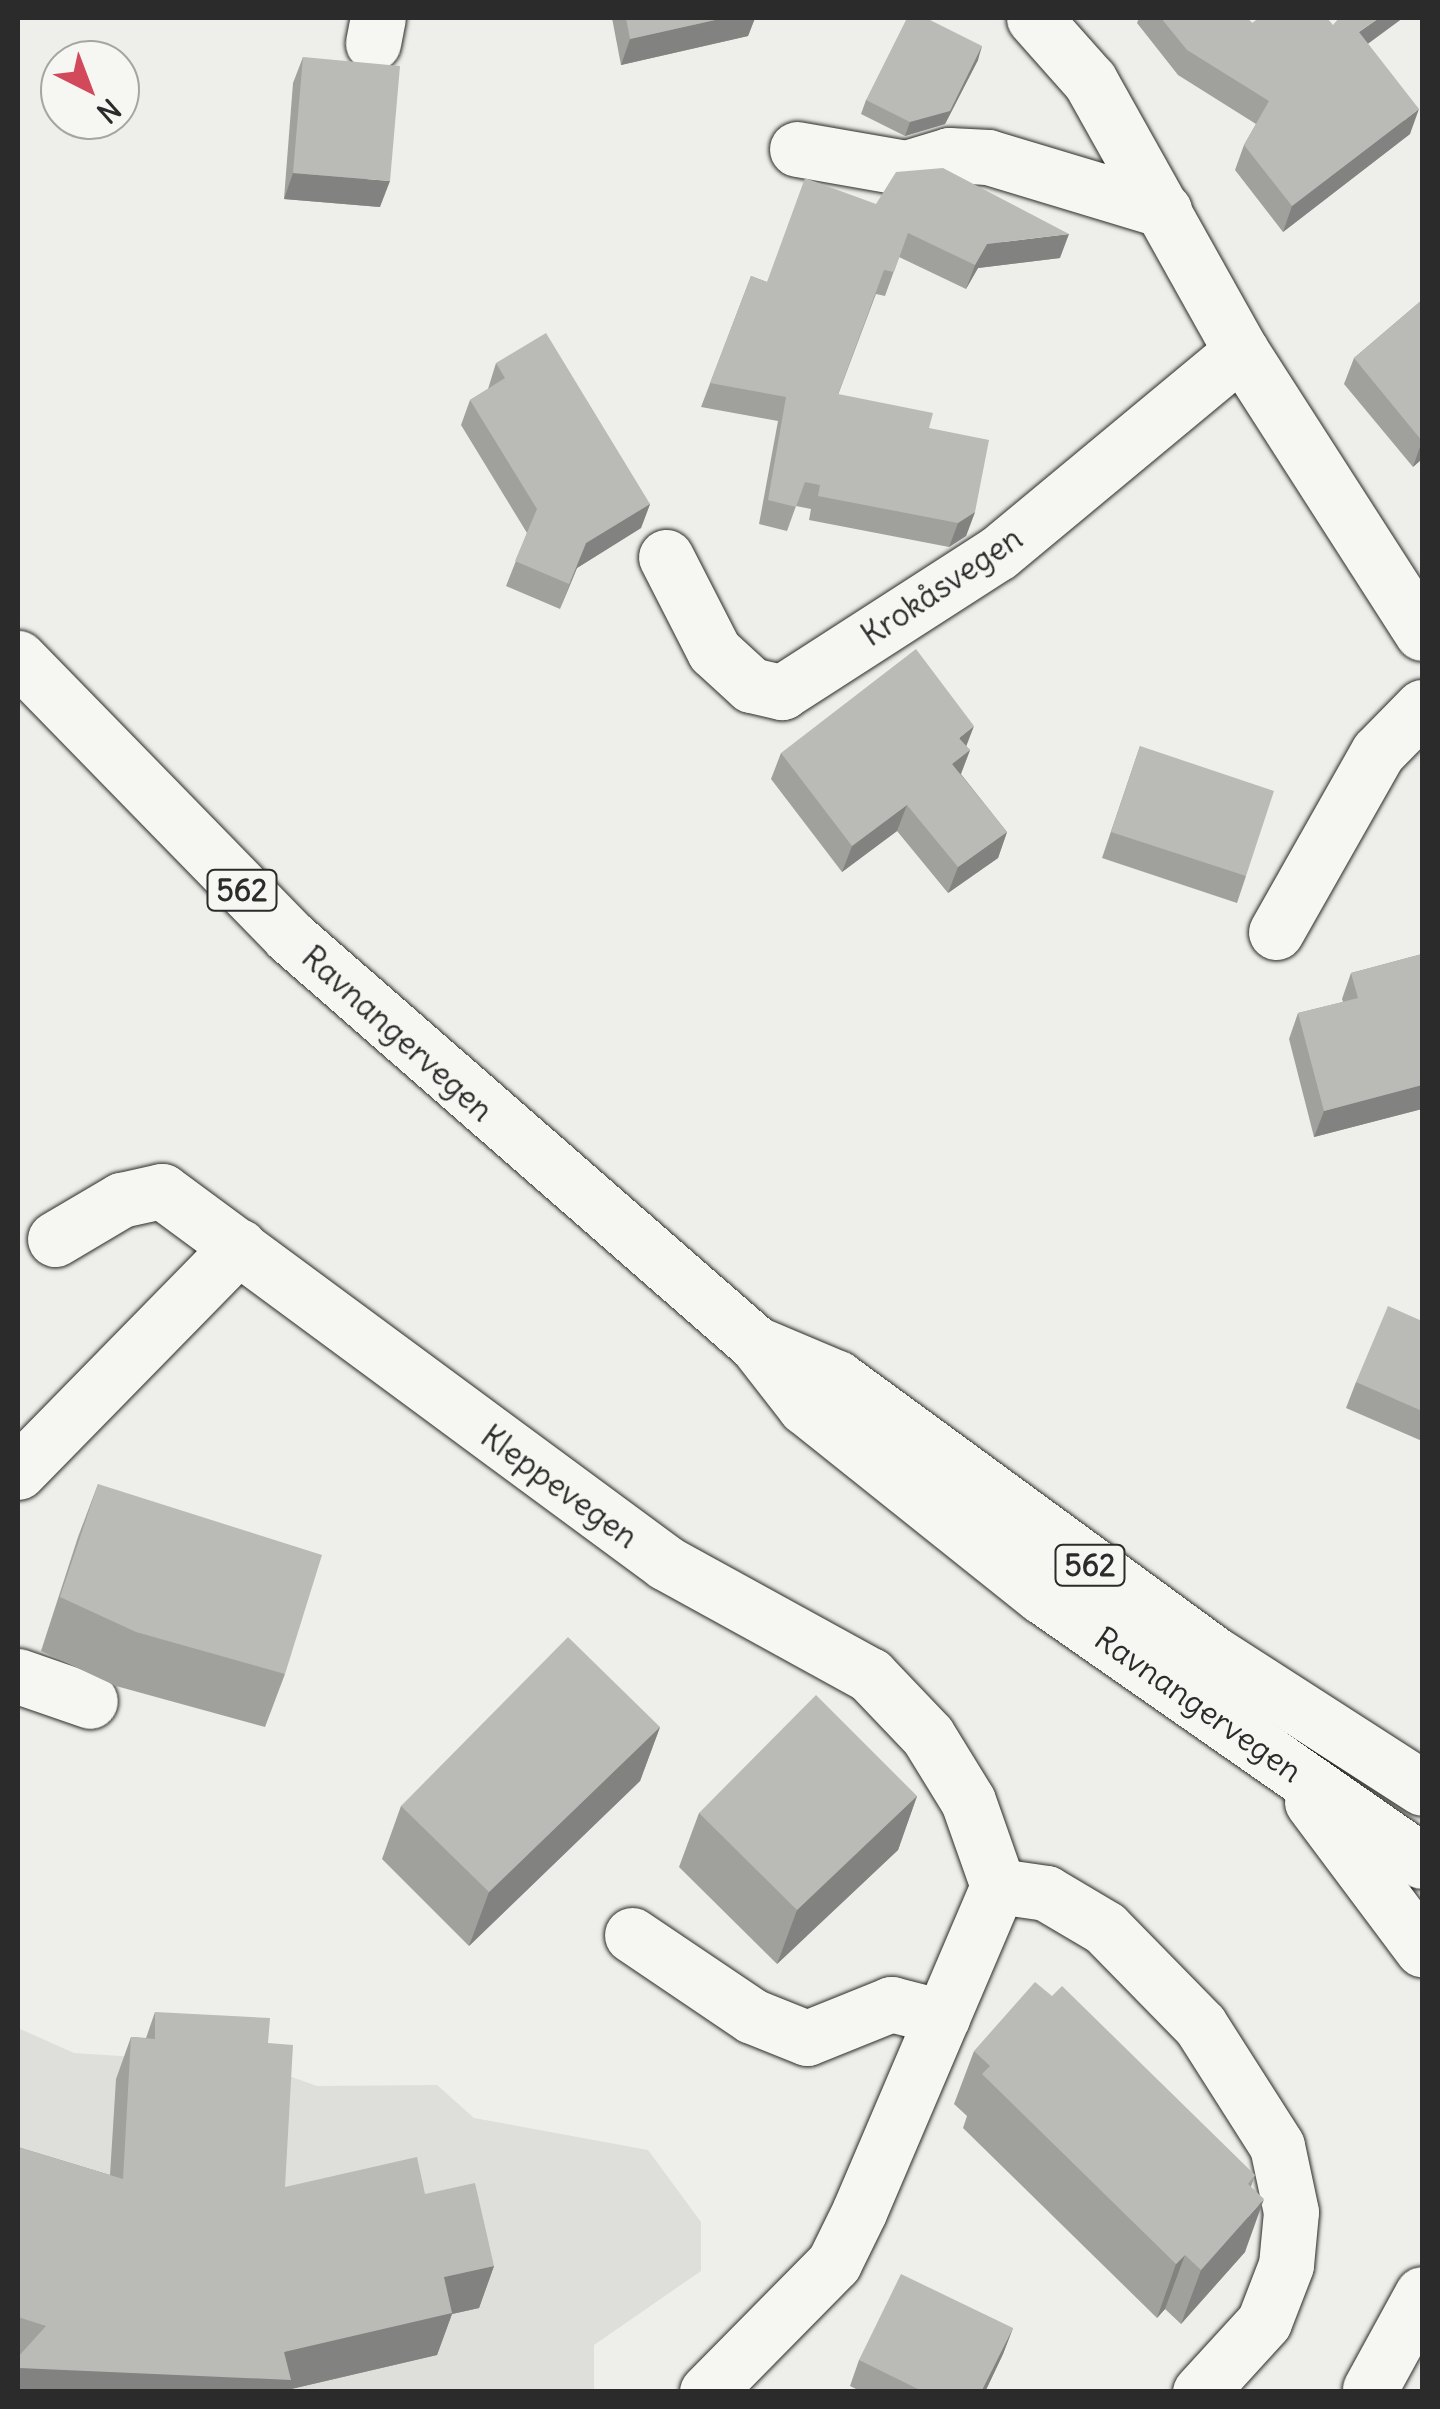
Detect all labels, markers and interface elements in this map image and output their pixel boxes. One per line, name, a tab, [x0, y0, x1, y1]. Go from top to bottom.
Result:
north arrow	[40, 40, 140, 140]
text: N	[90, 91, 128, 131]
street label: Krokåsvegen	[854, 519, 1030, 655]
road number: 562	[204, 865, 280, 915]
street label: Ravnangervegen	[294, 938, 500, 1130]
street label: Kleppevegen	[473, 1417, 645, 1557]
road number: 562	[1052, 1540, 1128, 1590]
street label: Ravnangervegen	[1087, 1619, 1309, 1791]

